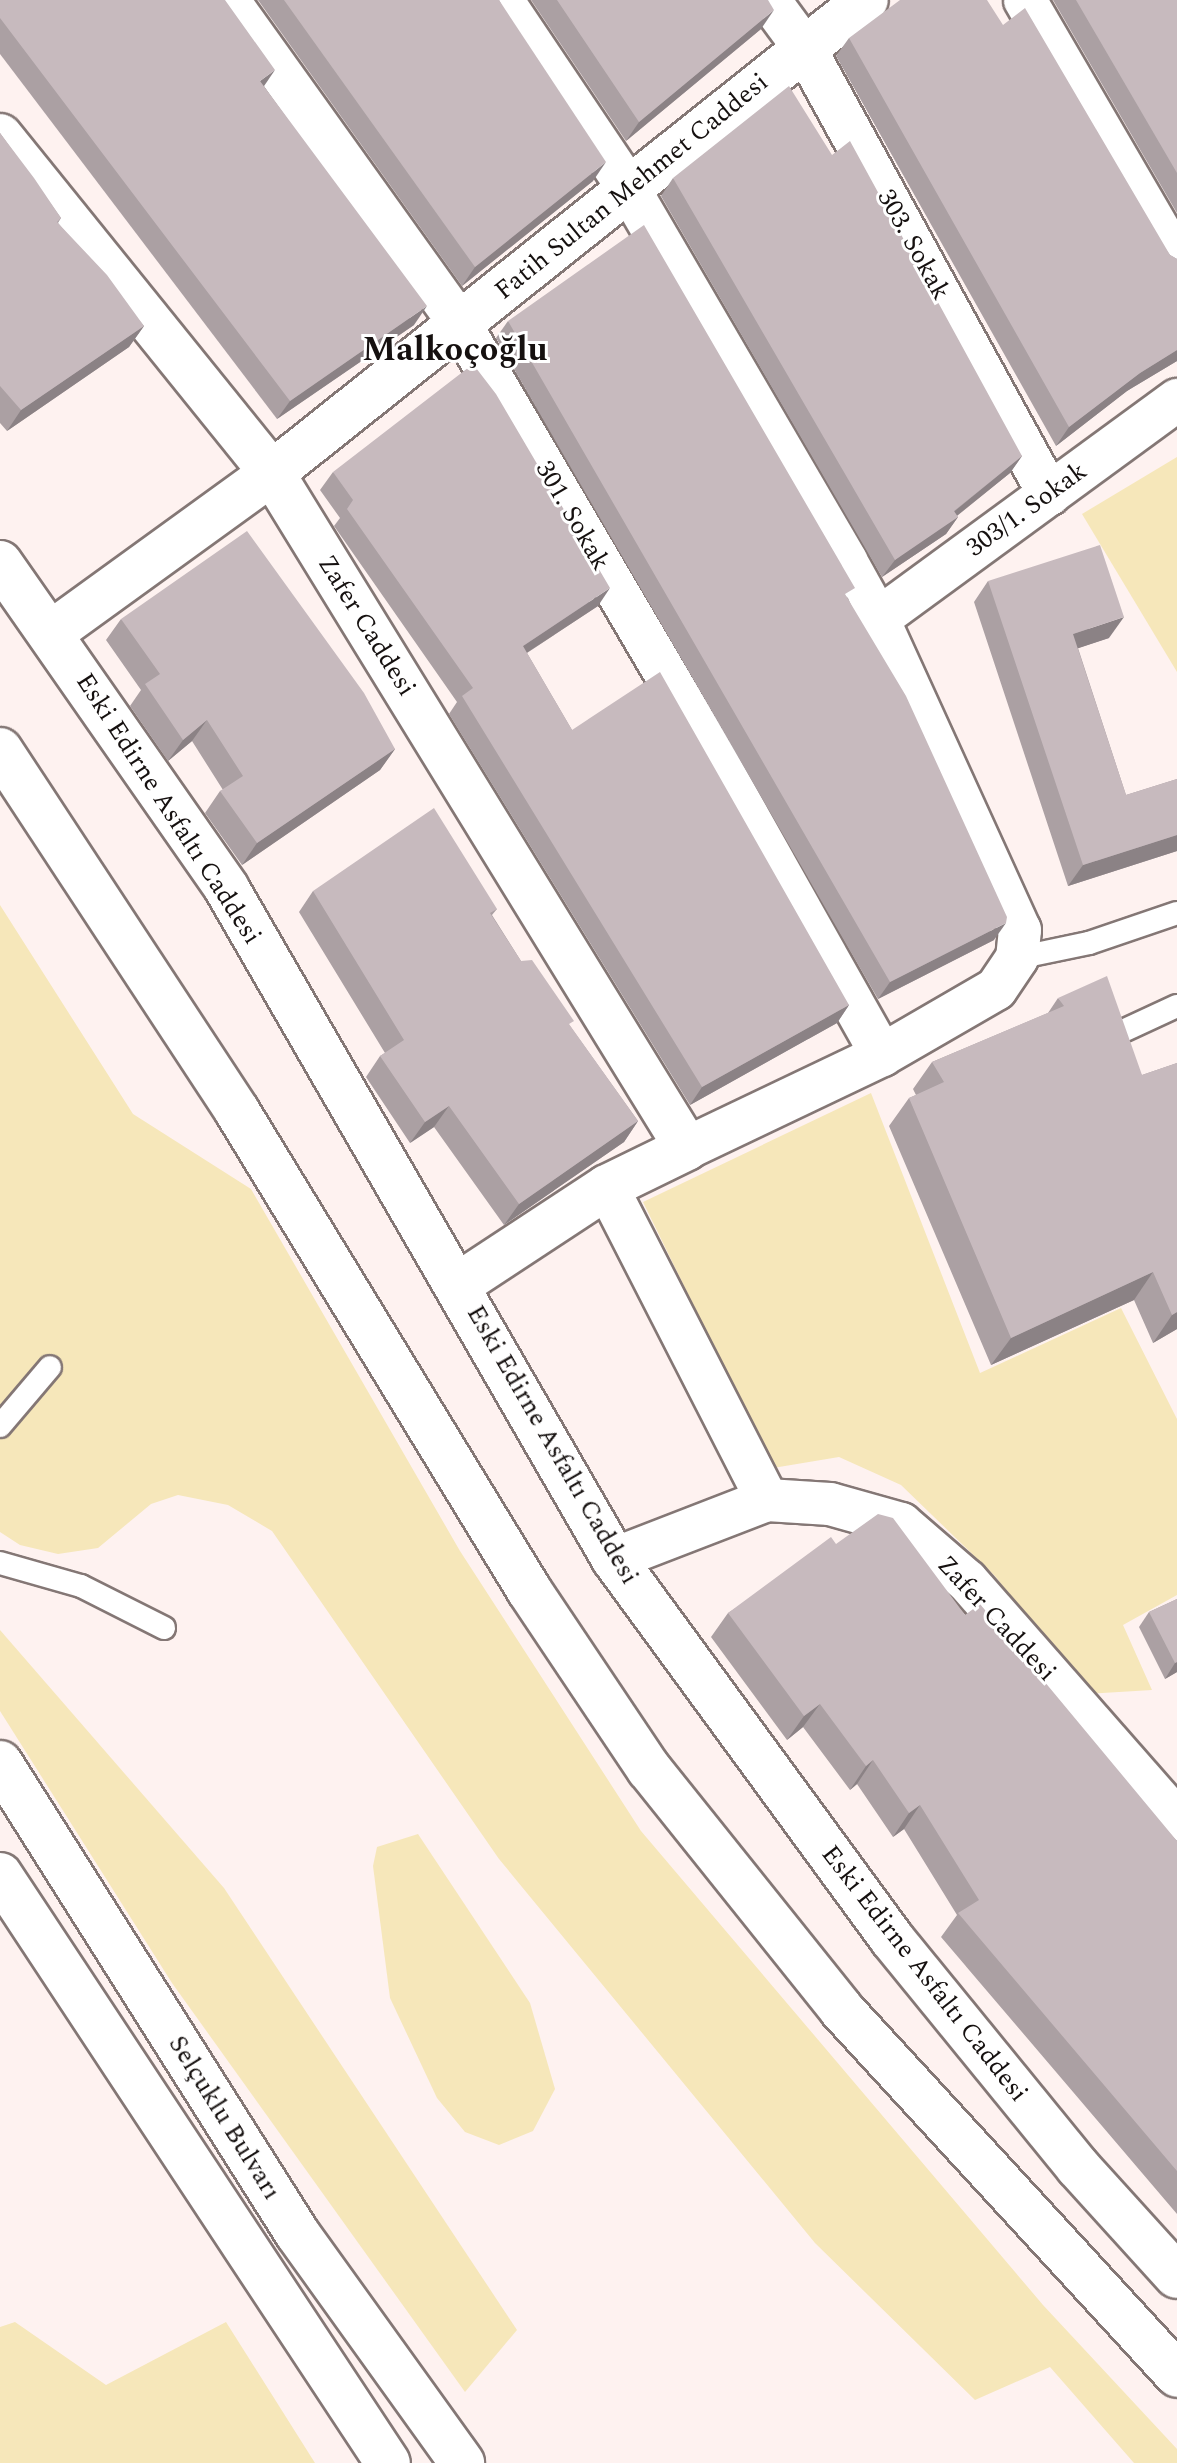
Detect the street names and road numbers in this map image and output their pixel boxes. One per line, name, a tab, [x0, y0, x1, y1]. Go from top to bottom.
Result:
street label: Fatih Sultan Mehmet Caddesi	[489, 67, 775, 307]
street label: 303. Sokak	[870, 184, 956, 306]
street label: 301. Sokak	[528, 456, 616, 576]
street label: 303/1. Sokak	[961, 456, 1093, 564]
street label: Zafer Caddesi	[310, 550, 422, 702]
street label: Eski Edirne Asfaltı Caddesi	[69, 668, 267, 950]
street label: Eski Edirne Asfaltı Caddesi	[459, 1300, 645, 1590]
street label: Zafer Caddesi	[930, 1550, 1062, 1688]
street label: Eski Edirne Asfaltı Caddesi	[814, 1839, 1034, 2109]
street label: Selçuklu Bulvarı	[161, 2030, 287, 2206]

